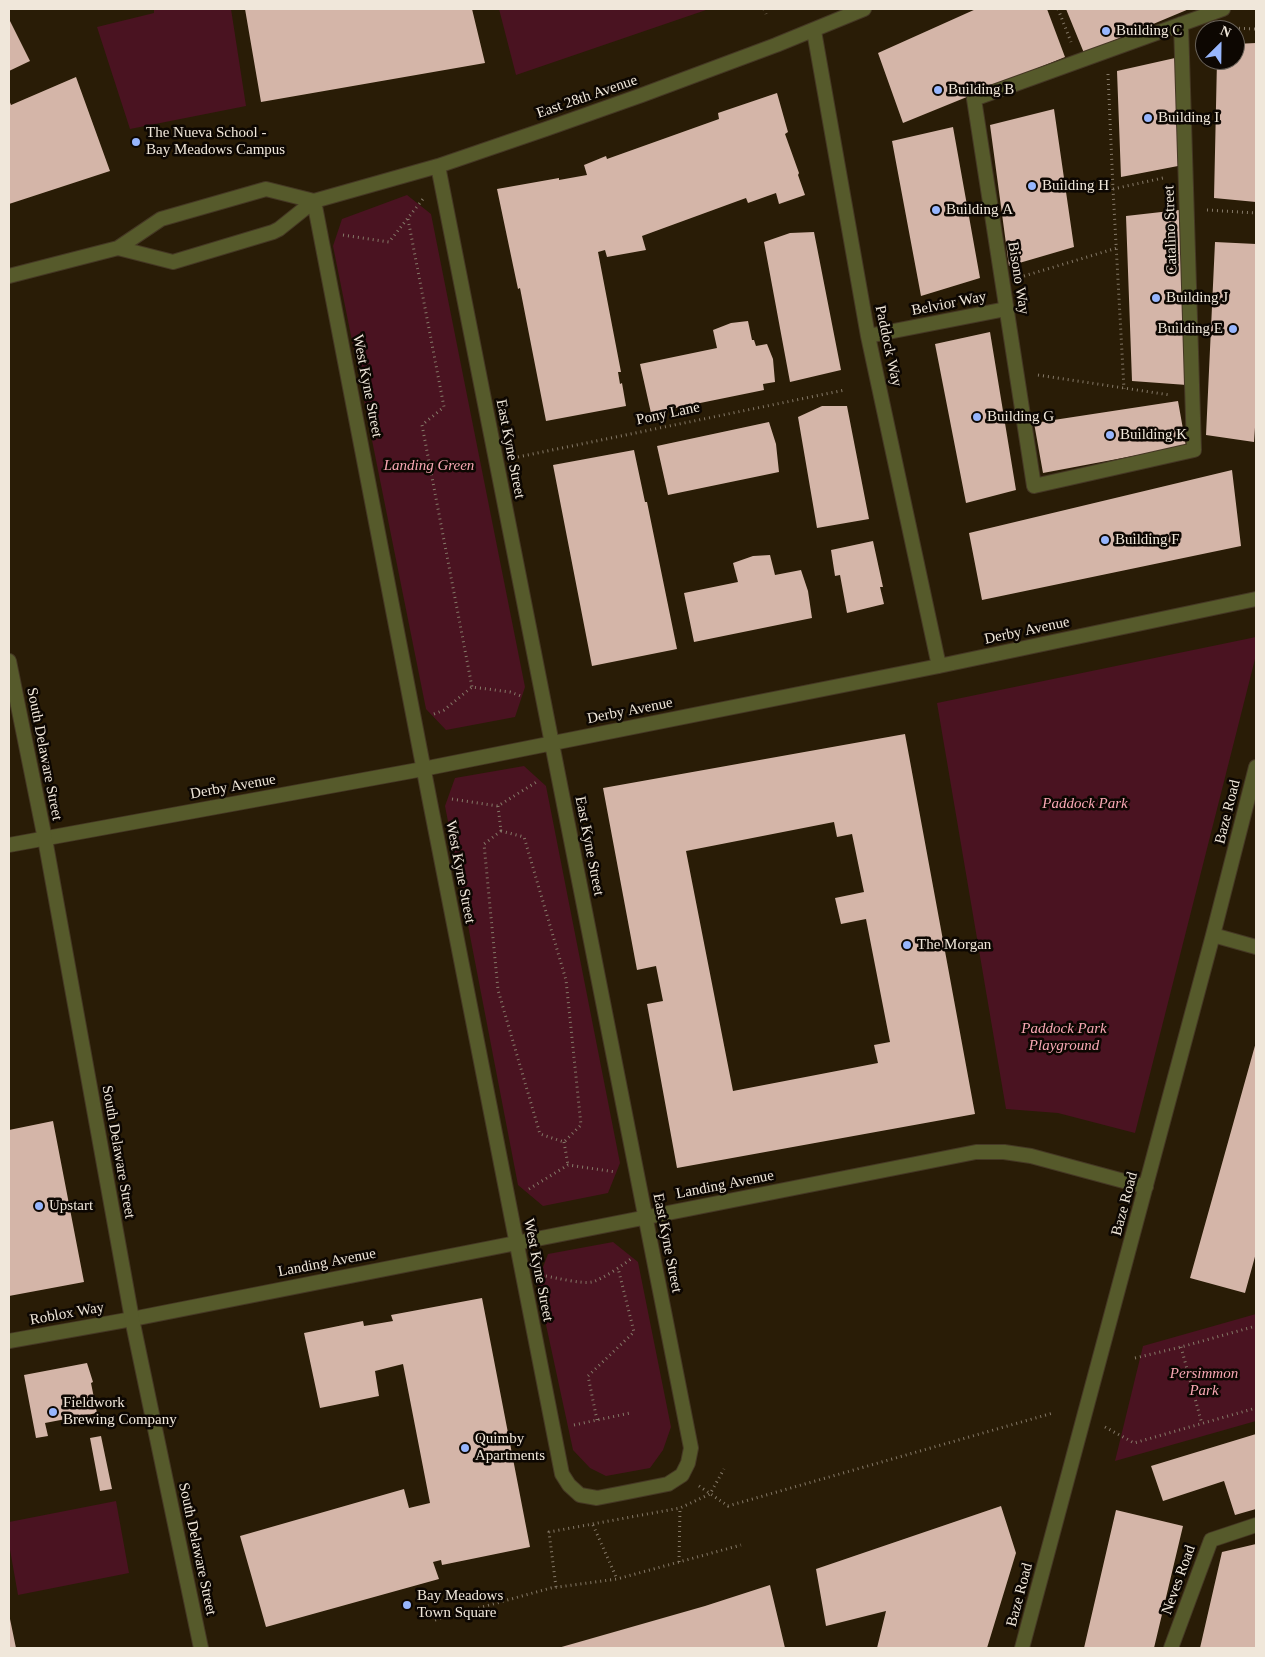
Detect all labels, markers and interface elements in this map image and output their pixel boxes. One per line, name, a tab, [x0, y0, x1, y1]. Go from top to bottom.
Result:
north arrow	[1195, 20, 1245, 70]
place label: Building C	[1116, 22, 1182, 40]
text: N	[1218, 23, 1233, 41]
marker: Building C	[1100, 25, 1112, 37]
street label: East 28th Avenue	[534, 71, 640, 123]
place label: Building B	[948, 81, 1014, 99]
marker: Building B	[932, 84, 944, 96]
place label: Building I	[1158, 109, 1219, 127]
marker: Building I	[1142, 112, 1154, 124]
place label: The Nueva School - Bay Meadows Campus	[146, 124, 285, 159]
marker: The Nueva School - Bay Meadows Campus	[130, 136, 142, 148]
place label: Building H	[1042, 177, 1109, 195]
marker: Building H	[1026, 180, 1038, 192]
street label: Catalino Street	[1160, 185, 1182, 275]
place label: Building A	[946, 201, 1013, 219]
marker: Building A	[930, 204, 942, 216]
street label: Bisono Way	[1003, 240, 1033, 316]
street label: Belvior Way	[910, 288, 988, 320]
place label: Building J	[1166, 289, 1228, 307]
marker: Building J	[1150, 292, 1162, 304]
street label: Paddock Way	[871, 304, 905, 388]
place label: Building E	[1158, 320, 1223, 338]
marker: Building E	[1227, 323, 1239, 335]
street label: West Kyne Street	[348, 333, 386, 439]
street label: East Kyne Street	[492, 398, 528, 500]
street label: Pony Lane	[635, 398, 701, 430]
place label: Building G	[987, 408, 1054, 426]
marker: Building G	[971, 411, 983, 423]
place label: Building K	[1120, 426, 1187, 444]
marker: Building K	[1104, 429, 1116, 441]
park label: Landing Green	[384, 457, 474, 475]
place label: Building F	[1115, 531, 1180, 549]
marker: Building F	[1099, 534, 1111, 546]
street label: Derby Avenue	[983, 613, 1071, 649]
street label: South Delaware Street	[22, 686, 66, 822]
street label: Derby Avenue	[586, 694, 674, 728]
street label: Derby Avenue	[189, 771, 277, 803]
street label: Baze Road	[1211, 778, 1245, 846]
street label: East Kyne Street	[571, 795, 607, 897]
park label: Paddock Park	[1042, 795, 1128, 813]
street label: West Kyne Street	[441, 819, 479, 925]
place label: The Morgan	[917, 936, 991, 954]
marker: The Morgan	[901, 939, 913, 951]
park label: Paddock Park Playground	[1021, 1020, 1107, 1055]
street label: South Delaware Street	[97, 1084, 139, 1220]
street label: Landing Avenue	[675, 1167, 775, 1203]
street label: Baze Road	[1108, 1170, 1142, 1238]
street label: East Kyne Street	[649, 1192, 685, 1294]
place label: Upstart	[49, 1197, 93, 1215]
marker: Upstart	[33, 1200, 45, 1212]
street label: West Kyne Street	[519, 1217, 557, 1323]
street label: Landing Avenue	[277, 1245, 377, 1281]
street label: Roblox Way	[28, 1299, 106, 1329]
park label: Persimmon Park	[1170, 1365, 1238, 1400]
place label: Fieldwork Brewing Company	[63, 1394, 177, 1429]
marker: Fieldwork Brewing Company	[47, 1406, 59, 1418]
place label: Quimby Apartments	[475, 1430, 545, 1465]
marker: Quimby Apartments	[459, 1442, 471, 1454]
street label: South Delaware Street	[174, 1481, 220, 1617]
street label: Neves Road	[1158, 1543, 1200, 1617]
street label: Baze Road	[1003, 1561, 1037, 1629]
place label: Bay Meadows Town Square	[417, 1587, 503, 1622]
marker: Bay Meadows Town Square	[401, 1599, 413, 1611]

